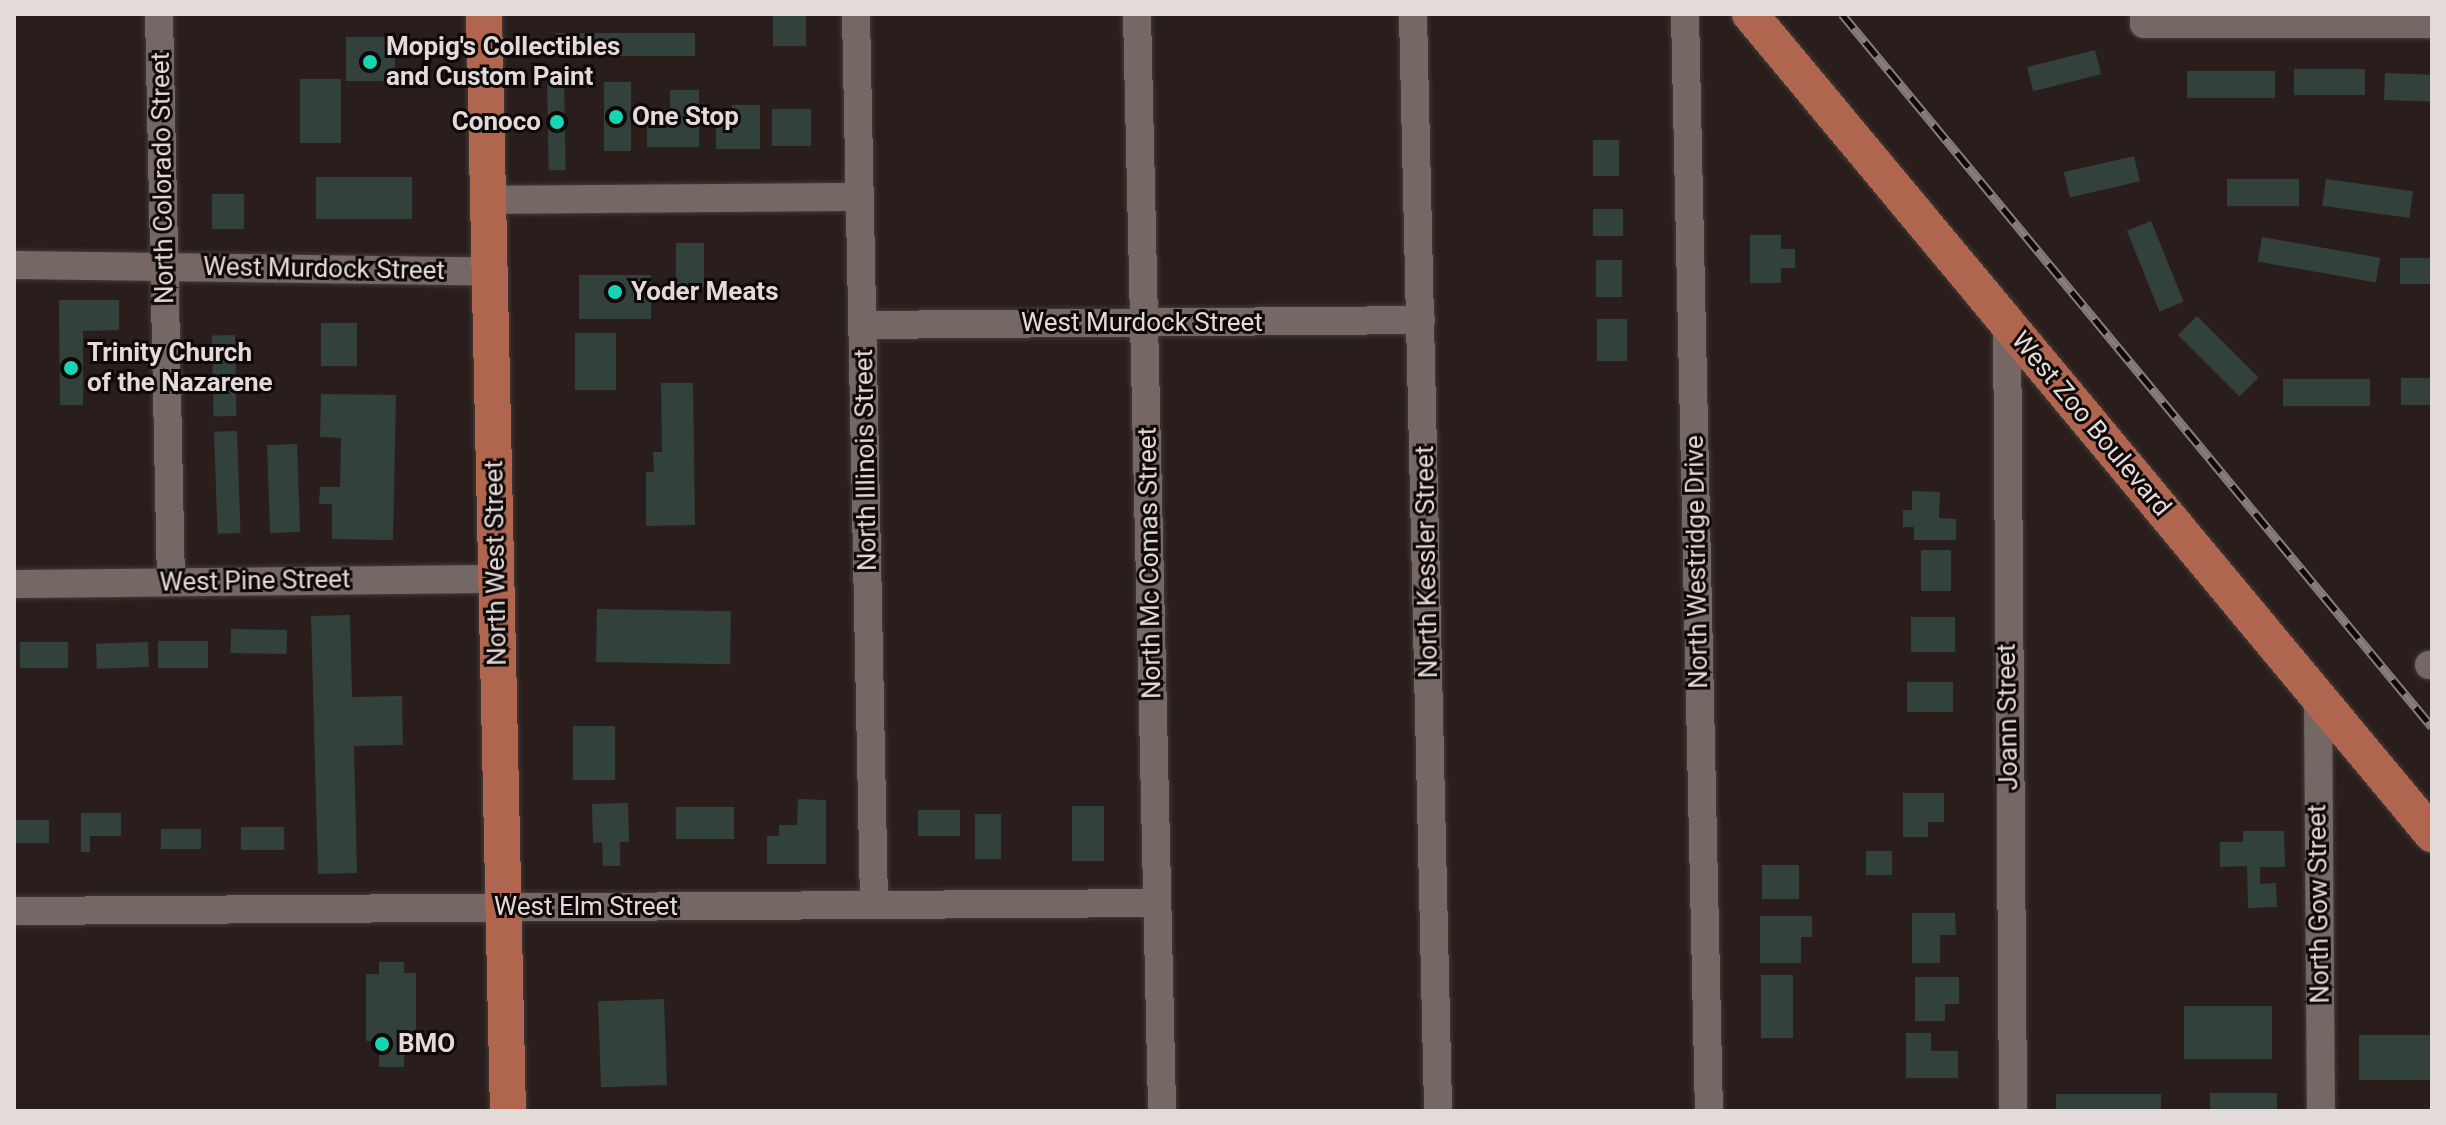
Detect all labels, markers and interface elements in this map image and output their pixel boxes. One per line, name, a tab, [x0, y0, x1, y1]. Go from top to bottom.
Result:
place label: Mopig's Collectibles and Custom Paint	[386, 31, 620, 92]
street label: North Colorado Street	[145, 52, 181, 304]
marker: Mopig's Collectibles and Custom Paint	[361, 53, 379, 71]
place label: One Stop	[632, 101, 739, 133]
place label: Conoco	[452, 106, 541, 138]
marker: One Stop	[607, 108, 625, 126]
marker: Conoco	[548, 113, 566, 131]
street label: West Murdock Street	[203, 251, 445, 287]
place label: Yoder Meats	[631, 276, 778, 308]
marker: Yoder Meats	[606, 283, 624, 301]
street label: West Murdock Street	[1021, 307, 1263, 339]
street label: West Zoo Boulevard	[2005, 325, 2177, 523]
place label: Trinity Church of the Nazarene	[87, 337, 273, 398]
street label: North Illinois Street	[848, 349, 884, 571]
marker: Trinity Church of the Nazarene	[62, 359, 80, 377]
street label: North Mc Comas Street	[1132, 427, 1168, 699]
street label: North Westridge Drive	[1679, 435, 1715, 689]
street label: North Kessler Street	[1409, 445, 1445, 679]
street label: North West Street	[479, 460, 513, 666]
street label: West Pine Street	[159, 564, 351, 598]
street label: Joann Street	[1991, 643, 2025, 791]
street label: North Gow Street	[2302, 804, 2336, 1004]
street label: West Elm Street	[494, 891, 678, 923]
place label: BMO	[398, 1028, 455, 1060]
marker: BMO	[373, 1035, 391, 1053]

